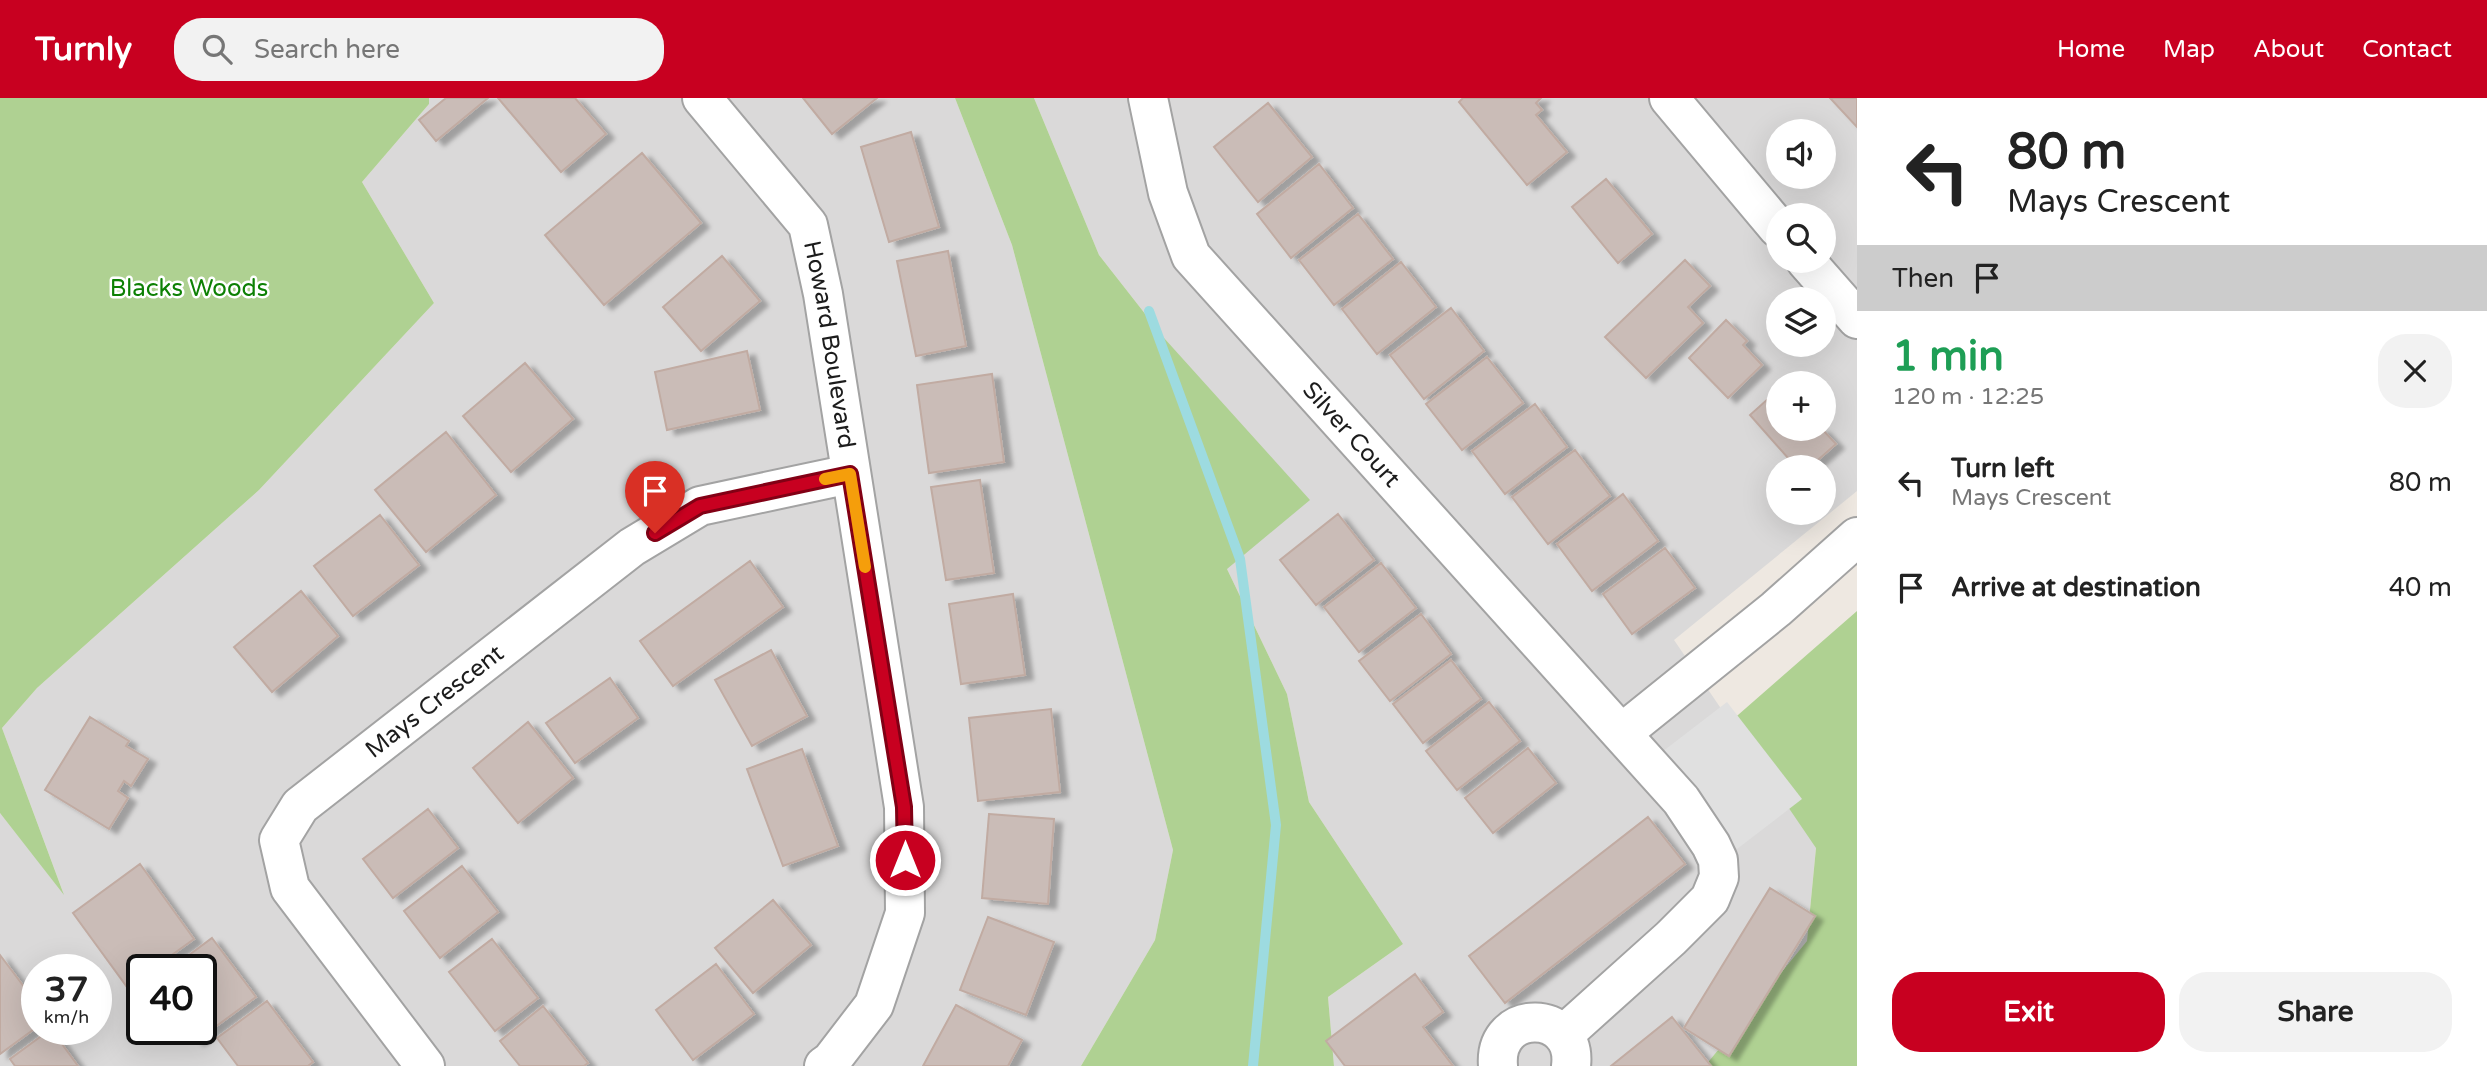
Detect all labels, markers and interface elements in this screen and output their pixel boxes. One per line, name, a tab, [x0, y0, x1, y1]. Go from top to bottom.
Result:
search box	[174, 18, 664, 81]
text: Turnly	[35, 30, 132, 69]
icon: search	[198, 30, 236, 68]
text: Search here	[254, 34, 400, 65]
text: Home	[2057, 35, 2125, 64]
text: Map	[2163, 35, 2215, 64]
text: About	[2253, 35, 2324, 64]
text: Contact	[2362, 35, 2452, 64]
map controls	[1766, 119, 1836, 525]
button: sound	[1766, 119, 1836, 189]
text: 80 m	[2007, 123, 2126, 182]
icon: left	[1892, 126, 1983, 217]
text: Mays Crescent	[2007, 183, 2230, 221]
button: search	[1766, 203, 1836, 273]
street label: Howard Boulevard	[797, 238, 861, 450]
icon: arrive	[1968, 259, 2006, 297]
text: Then	[1892, 263, 1954, 294]
park label: Blacks Woods	[110, 274, 268, 303]
button: layers	[1766, 287, 1836, 357]
text: 1 min	[1892, 331, 2004, 382]
button: close	[2378, 334, 2452, 408]
button: +	[1766, 371, 1836, 441]
street label: Silver Court	[1296, 376, 1406, 493]
text: 120 m · 12:25	[1892, 383, 2044, 411]
text: Turn left	[1951, 453, 2054, 484]
button: −	[1766, 455, 1836, 525]
pin	[625, 461, 685, 533]
icon: left	[1892, 464, 1930, 502]
text: 80 m	[2389, 467, 2452, 498]
icon: arrive	[636, 472, 674, 510]
text: Mays Crescent	[1951, 484, 2111, 512]
icon: arrive	[1892, 569, 1930, 607]
text: Arrive at destination	[1951, 572, 2201, 603]
text: 40 m	[2389, 572, 2452, 603]
street label: Mays Crescent	[360, 639, 510, 765]
position arrow	[868, 823, 942, 897]
speed limit sign: 40	[126, 954, 217, 1045]
text: 37	[45, 969, 88, 1011]
button: Exit	[1892, 972, 2165, 1052]
button: Share	[2179, 972, 2452, 1052]
text: km/h	[44, 1006, 89, 1028]

